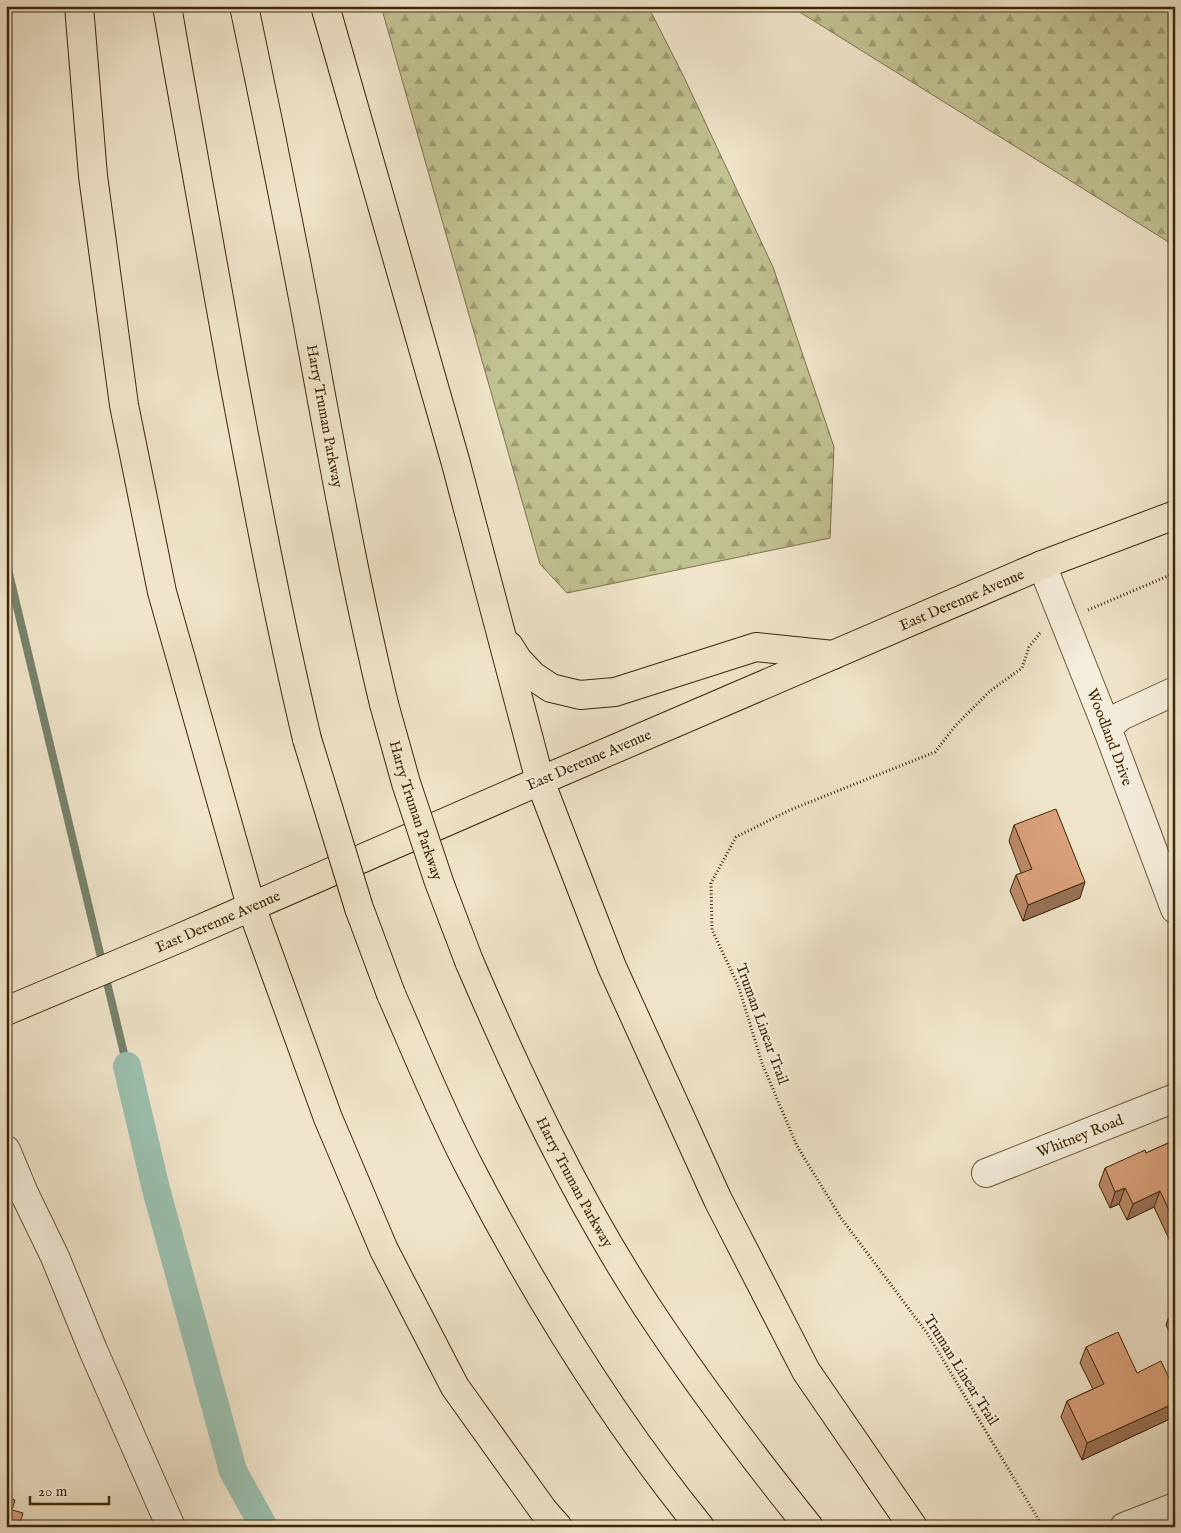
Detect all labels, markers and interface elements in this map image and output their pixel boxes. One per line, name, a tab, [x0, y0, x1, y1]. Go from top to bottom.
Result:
street label: Harry Truman Parkway	[302, 343, 348, 490]
street label: East Derenne Avenue	[896, 564, 1027, 635]
street label: Woodland Drive	[1083, 686, 1137, 788]
street label: East Derenne Avenue	[524, 725, 654, 795]
street label: Harry Truman Parkway	[385, 738, 447, 883]
street label: East Derenne Avenue	[153, 886, 283, 957]
street label: Truman Linear Trail	[731, 961, 793, 1088]
street label: Whitney Road	[1034, 1110, 1127, 1161]
street label: Harry Truman Parkway	[532, 1113, 618, 1251]
street label: Truman Linear Trail	[919, 1311, 1003, 1430]
scale bar	[30, 1473, 109, 1505]
text: 20 m	[38, 1482, 68, 1501]

